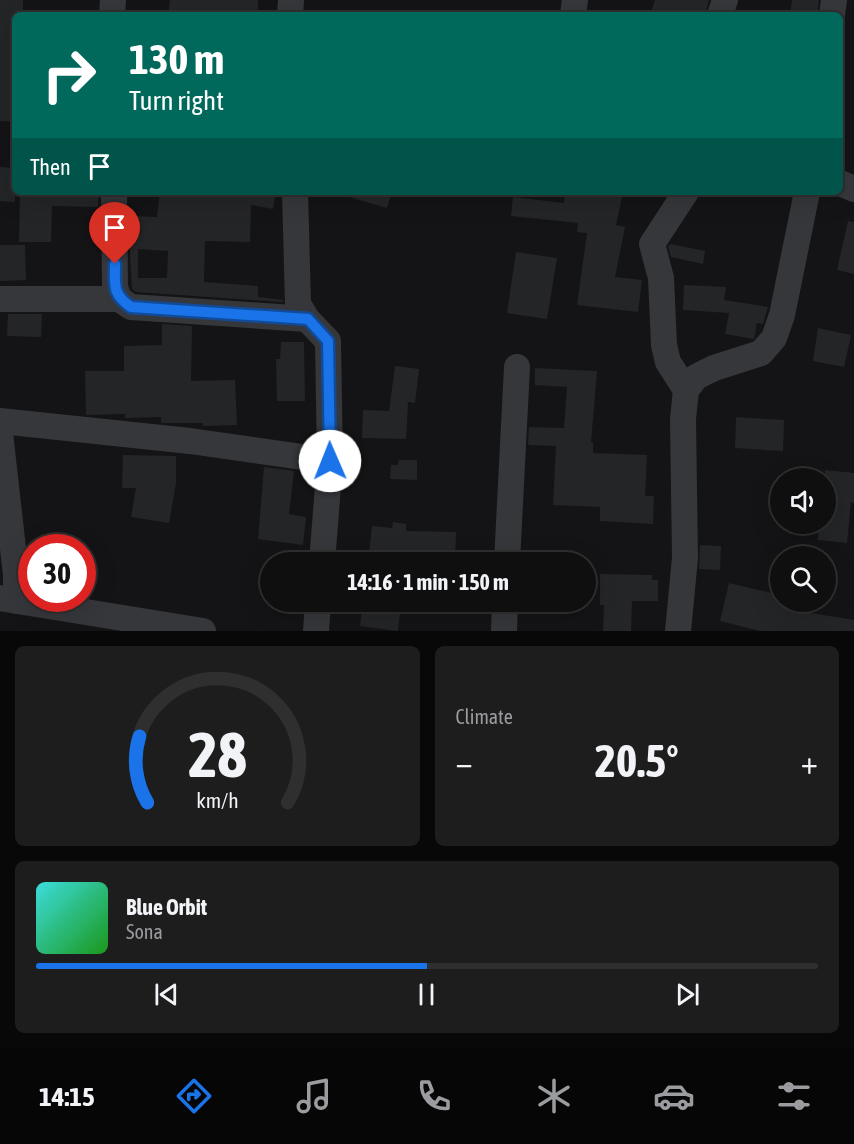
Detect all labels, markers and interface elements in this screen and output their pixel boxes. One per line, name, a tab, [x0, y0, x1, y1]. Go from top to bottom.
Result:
text: 130 m	[129, 35, 224, 83]
icon: right	[30, 36, 108, 114]
text: Turn right	[129, 85, 224, 116]
icon: arrive	[83, 150, 116, 183]
text: Then	[30, 154, 71, 180]
pin	[89, 202, 140, 264]
icon: arrive	[98, 211, 131, 244]
position arrow	[298, 429, 362, 493]
map controls	[770, 468, 836, 612]
button: sound	[770, 468, 836, 534]
speed limit sign: 30	[18, 534, 96, 612]
button: search	[770, 546, 836, 612]
text: 14:16 · 1 min · 150 m	[347, 569, 509, 595]
text: Climate	[456, 705, 513, 728]
text: 28	[188, 719, 247, 790]
text: 20.5°	[595, 735, 679, 787]
text: −	[456, 743, 473, 781]
text: +	[801, 743, 818, 781]
text: km/h	[196, 788, 239, 813]
text: Blue Orbit	[126, 894, 207, 920]
text: Sona	[126, 920, 163, 943]
icon: previous	[150, 978, 183, 1011]
icon: pause	[410, 978, 443, 1011]
icon: next	[671, 978, 704, 1011]
icon: directions	[173, 1075, 215, 1117]
icon: music	[293, 1075, 335, 1117]
icon: phone	[413, 1075, 455, 1117]
icon: climate	[533, 1075, 575, 1117]
icon: car	[653, 1075, 695, 1117]
icon: filters	[773, 1075, 815, 1117]
text: 14:15	[39, 1081, 95, 1112]

